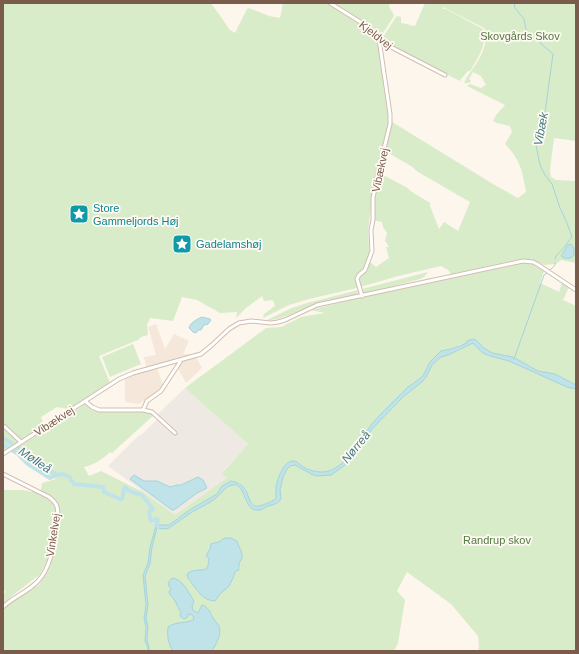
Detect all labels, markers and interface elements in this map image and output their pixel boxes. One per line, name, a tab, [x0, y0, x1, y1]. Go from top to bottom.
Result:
street label: Kjeldvej	[357, 18, 395, 52]
park label: Skovgårds Skov	[480, 30, 560, 42]
water label: Vibæk	[531, 110, 551, 147]
street label: Vibækvej	[369, 147, 391, 193]
place label: Store Gammeljords Høj	[93, 202, 179, 227]
place icon: Store Gammeljords Høj	[68, 203, 90, 225]
place icon: Gadelamshøj	[171, 233, 193, 255]
place label: Gadelamshøj	[196, 238, 261, 250]
street label: Vibækvej	[32, 404, 76, 438]
water label: Nørreå	[339, 428, 373, 466]
water label: Mølleå	[16, 444, 54, 476]
street label: Vinkelvej	[44, 512, 62, 558]
park label: Randrup skov	[463, 534, 531, 546]

